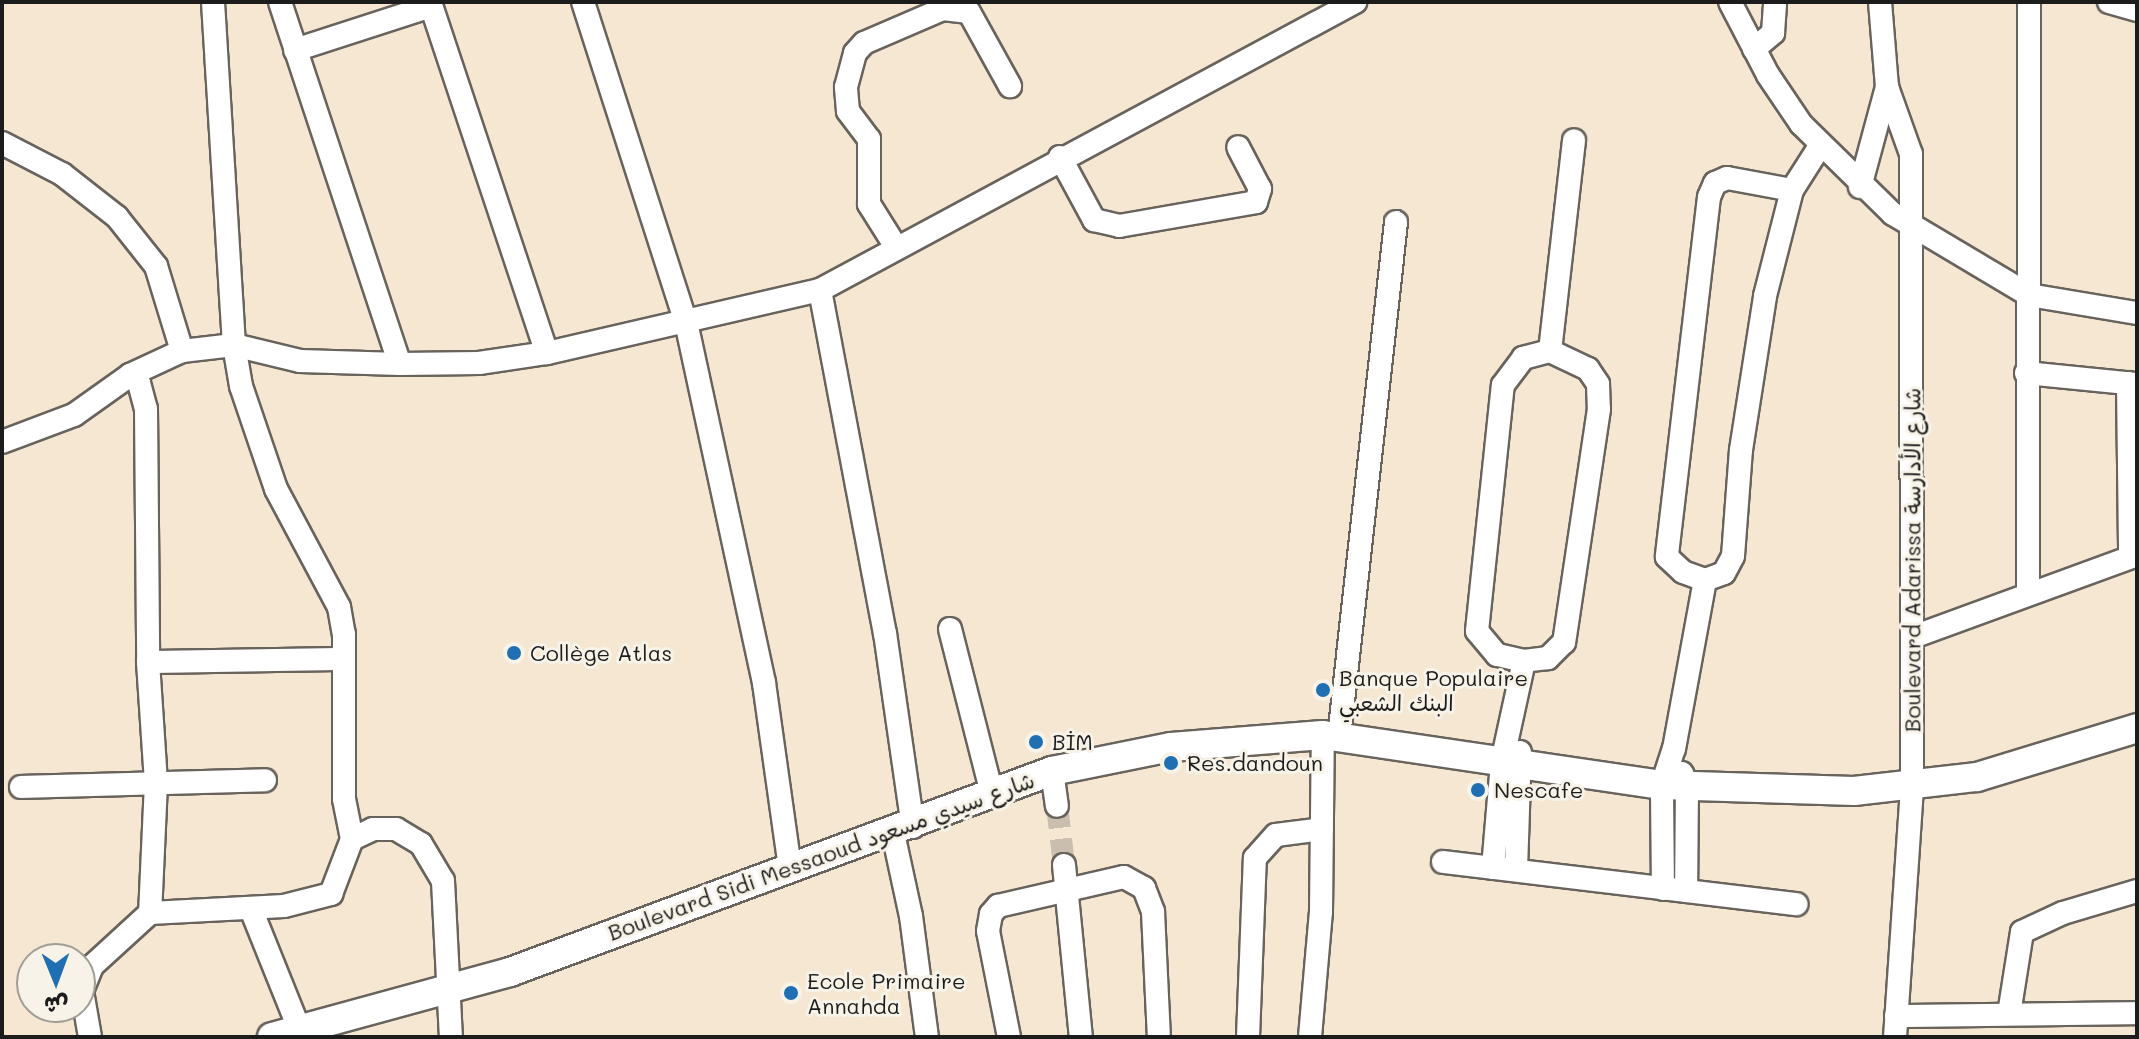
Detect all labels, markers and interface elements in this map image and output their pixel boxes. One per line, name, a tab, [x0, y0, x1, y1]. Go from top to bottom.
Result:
street label: Boulevard Adarissa شارع الأدارسة	[1899, 388, 1925, 732]
place label: Collège Atlas	[530, 640, 672, 666]
marker: Collège Atlas	[505, 644, 523, 662]
place label: Banque Populaire البنك الشعبي	[1339, 664, 1528, 716]
marker: Banque Populaire البنك الشعبي	[1314, 681, 1332, 699]
place label: BİM	[1052, 729, 1093, 755]
marker: BİM	[1027, 733, 1045, 751]
place label: Res.dandoun	[1187, 750, 1323, 776]
marker: Res.dandoun	[1162, 754, 1180, 772]
street label: Boulevard Sidi Messaoud شارع سيدي مسعود	[604, 766, 1038, 946]
place label: Nescafe	[1494, 777, 1583, 803]
marker: Nescafe	[1469, 781, 1487, 799]
north arrow	[16, 943, 96, 1023]
place label: Ecole Primaire Annahda	[807, 967, 966, 1018]
marker: Ecole Primaire Annahda	[782, 984, 800, 1002]
text: ش	[44, 991, 69, 1020]

